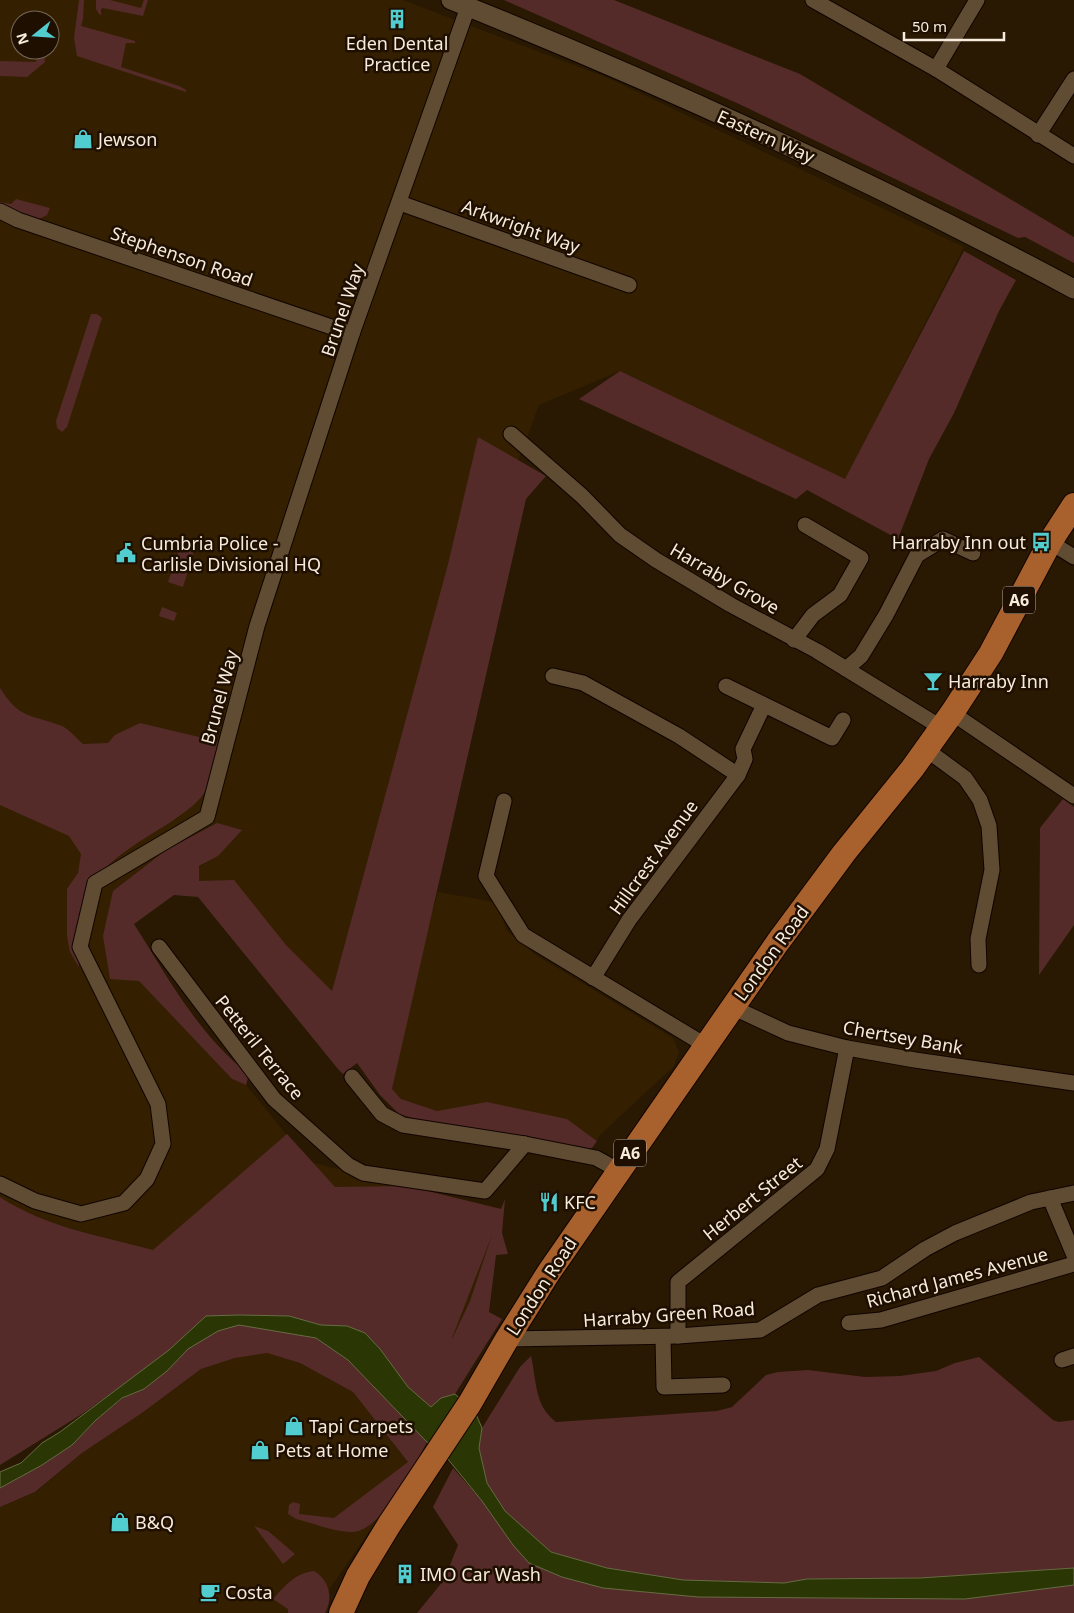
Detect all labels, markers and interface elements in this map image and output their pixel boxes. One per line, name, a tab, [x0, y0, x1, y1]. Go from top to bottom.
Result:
building icon: Eden Dental Practice	[386, 8, 408, 30]
north arrow	[10, 10, 60, 60]
scale bar	[904, 10, 1004, 42]
text: 50 m	[912, 16, 947, 36]
text: N	[11, 31, 33, 47]
place label: Eden Dental Practice	[346, 31, 448, 76]
street label: Eastern Way	[713, 104, 819, 169]
place label: Jewson	[96, 127, 158, 151]
shop icon: Jewson	[72, 128, 94, 150]
street label: Arkwright Way	[459, 194, 584, 259]
street label: Stephenson Road	[108, 220, 256, 292]
street label: Brunel Way	[315, 260, 369, 360]
place label: Harraby Inn out	[892, 530, 1026, 554]
place label: Cumbria Police - Carlisle Divisional HQ	[141, 531, 321, 576]
bus stop icon: Harraby Inn out	[1030, 531, 1052, 553]
street label: Harraby Grove	[666, 537, 784, 619]
public building icon: Cumbria Police - Carlisle Divisional HQ	[115, 542, 137, 564]
road number: A6	[1003, 586, 1035, 614]
street label: Brunel Way	[195, 646, 243, 747]
place label: Harraby Inn	[948, 669, 1049, 693]
bar icon: Harraby Inn	[922, 670, 944, 692]
street label: Hillcrest Avenue	[603, 795, 703, 919]
street label: London Road	[728, 900, 814, 1006]
street label: Petteril Terrace	[210, 990, 310, 1104]
street label: Chertsey Bank	[841, 1015, 965, 1059]
road number: A6	[614, 1140, 646, 1166]
street label: Herbert Street	[697, 1150, 807, 1245]
place label: KFC	[564, 1190, 596, 1214]
restaurant icon: KFC	[538, 1191, 560, 1213]
street label: London Road	[500, 1232, 582, 1340]
street label: Richard James Avenue	[864, 1241, 1050, 1313]
street label: Harraby Green Road	[582, 1296, 756, 1332]
place label: Tapi Carpets	[309, 1414, 413, 1438]
shop icon: Tapi Carpets	[283, 1415, 305, 1437]
place label: Pets at Home	[275, 1438, 388, 1462]
shop icon: Pets at Home	[249, 1439, 271, 1461]
place label: B&Q	[135, 1510, 174, 1534]
shop icon: B&Q	[109, 1511, 131, 1533]
place label: IMO Car Wash	[420, 1562, 541, 1586]
building icon: IMO Car Wash	[394, 1563, 416, 1585]
place label: Costa	[225, 1580, 272, 1604]
cafe icon: Costa	[199, 1581, 221, 1603]

